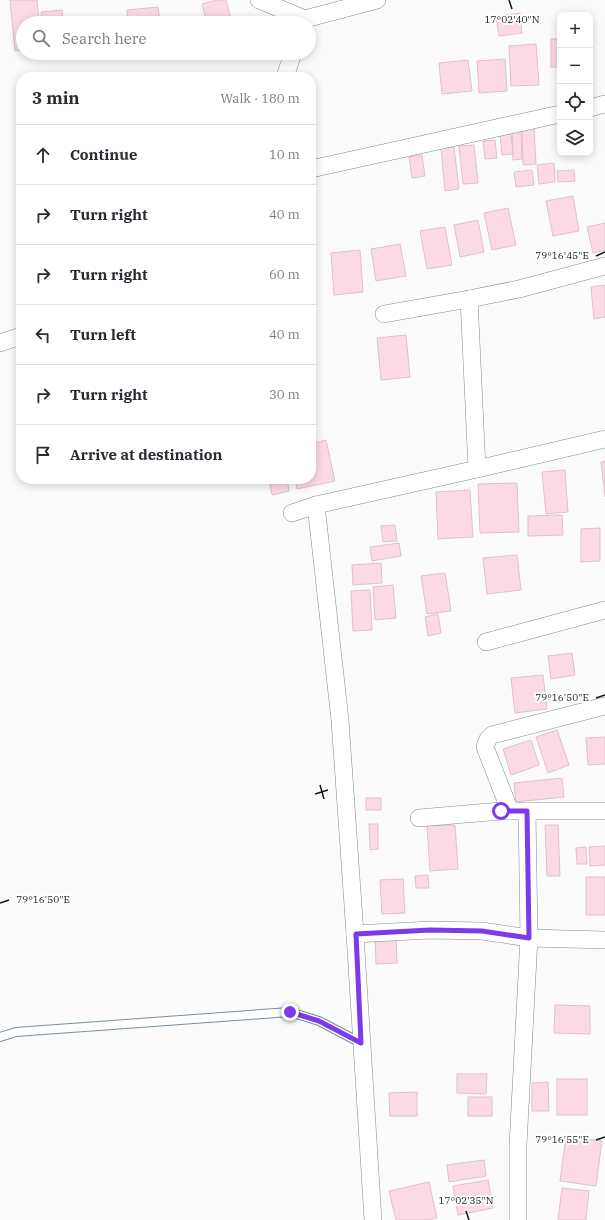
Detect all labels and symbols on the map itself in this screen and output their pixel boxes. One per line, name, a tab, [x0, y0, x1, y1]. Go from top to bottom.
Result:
text: 17°02'40"N	[485, 13, 540, 26]
text: 79°16'45"E	[535, 249, 589, 262]
text: 79°16'50"E	[535, 691, 589, 704]
route start	[492, 802, 510, 820]
text: 79°16'50"E	[16, 893, 70, 906]
route end	[281, 1003, 299, 1021]
text: 79°16'55"E	[535, 1133, 589, 1146]
text: 17°02'35"N	[439, 1194, 494, 1207]

